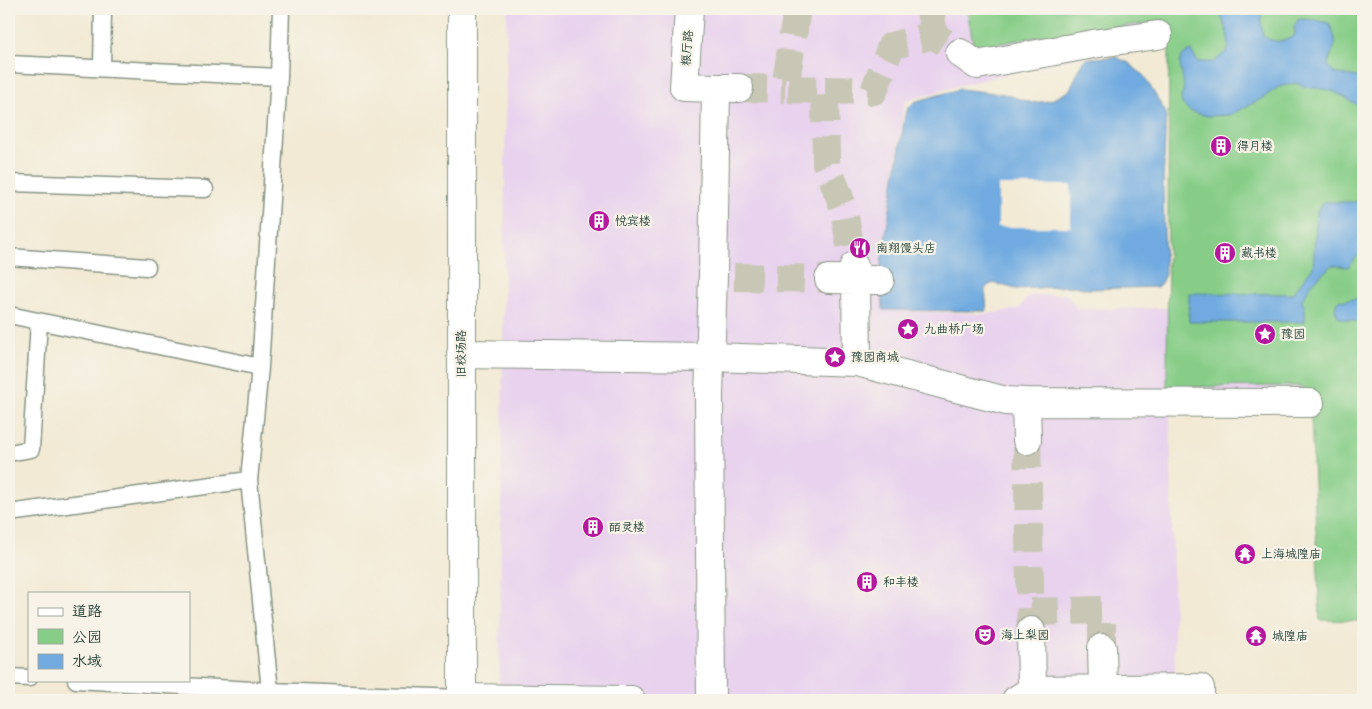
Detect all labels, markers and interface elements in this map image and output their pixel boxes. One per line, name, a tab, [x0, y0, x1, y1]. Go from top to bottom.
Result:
street label: 粮厅路	[679, 30, 696, 67]
building icon: 得月楼	[1209, 134, 1233, 158]
place label: 得月楼	[1237, 139, 1273, 154]
building icon: 悦宾楼	[587, 209, 611, 233]
place label: 悦宾楼	[615, 214, 651, 229]
restaurant icon: 南翔馒头店	[848, 236, 872, 260]
place label: 南翔馒头店	[876, 241, 936, 256]
building icon: 藏书楼	[1213, 241, 1237, 265]
place label: 藏书楼	[1241, 246, 1277, 261]
place icon: 九曲桥广场	[896, 317, 920, 341]
place label: 九曲桥广场	[924, 322, 984, 337]
place icon: 豫园	[1253, 322, 1277, 346]
place label: 豫园	[1281, 327, 1305, 342]
street label: 旧校场路	[454, 330, 469, 378]
place icon: 豫园商城	[823, 345, 847, 369]
place label: 豫园商城	[851, 350, 899, 365]
building icon: 皕灵楼	[581, 515, 605, 539]
place label: 皕灵楼	[609, 520, 645, 535]
temple icon: 上海城隍庙	[1233, 542, 1257, 566]
place label: 上海城隍庙	[1261, 547, 1321, 562]
building icon: 和丰楼	[855, 570, 879, 594]
place label: 和丰楼	[883, 575, 919, 590]
legend	[28, 592, 190, 682]
text: 道路	[72, 602, 102, 621]
theatre icon: 海上梨园	[973, 623, 997, 647]
temple icon: 城隍庙	[1244, 624, 1268, 648]
text: 公园	[72, 628, 102, 647]
place label: 海上梨园	[1001, 628, 1049, 643]
place label: 城隍庙	[1272, 629, 1308, 644]
text: 水域	[72, 652, 102, 671]

